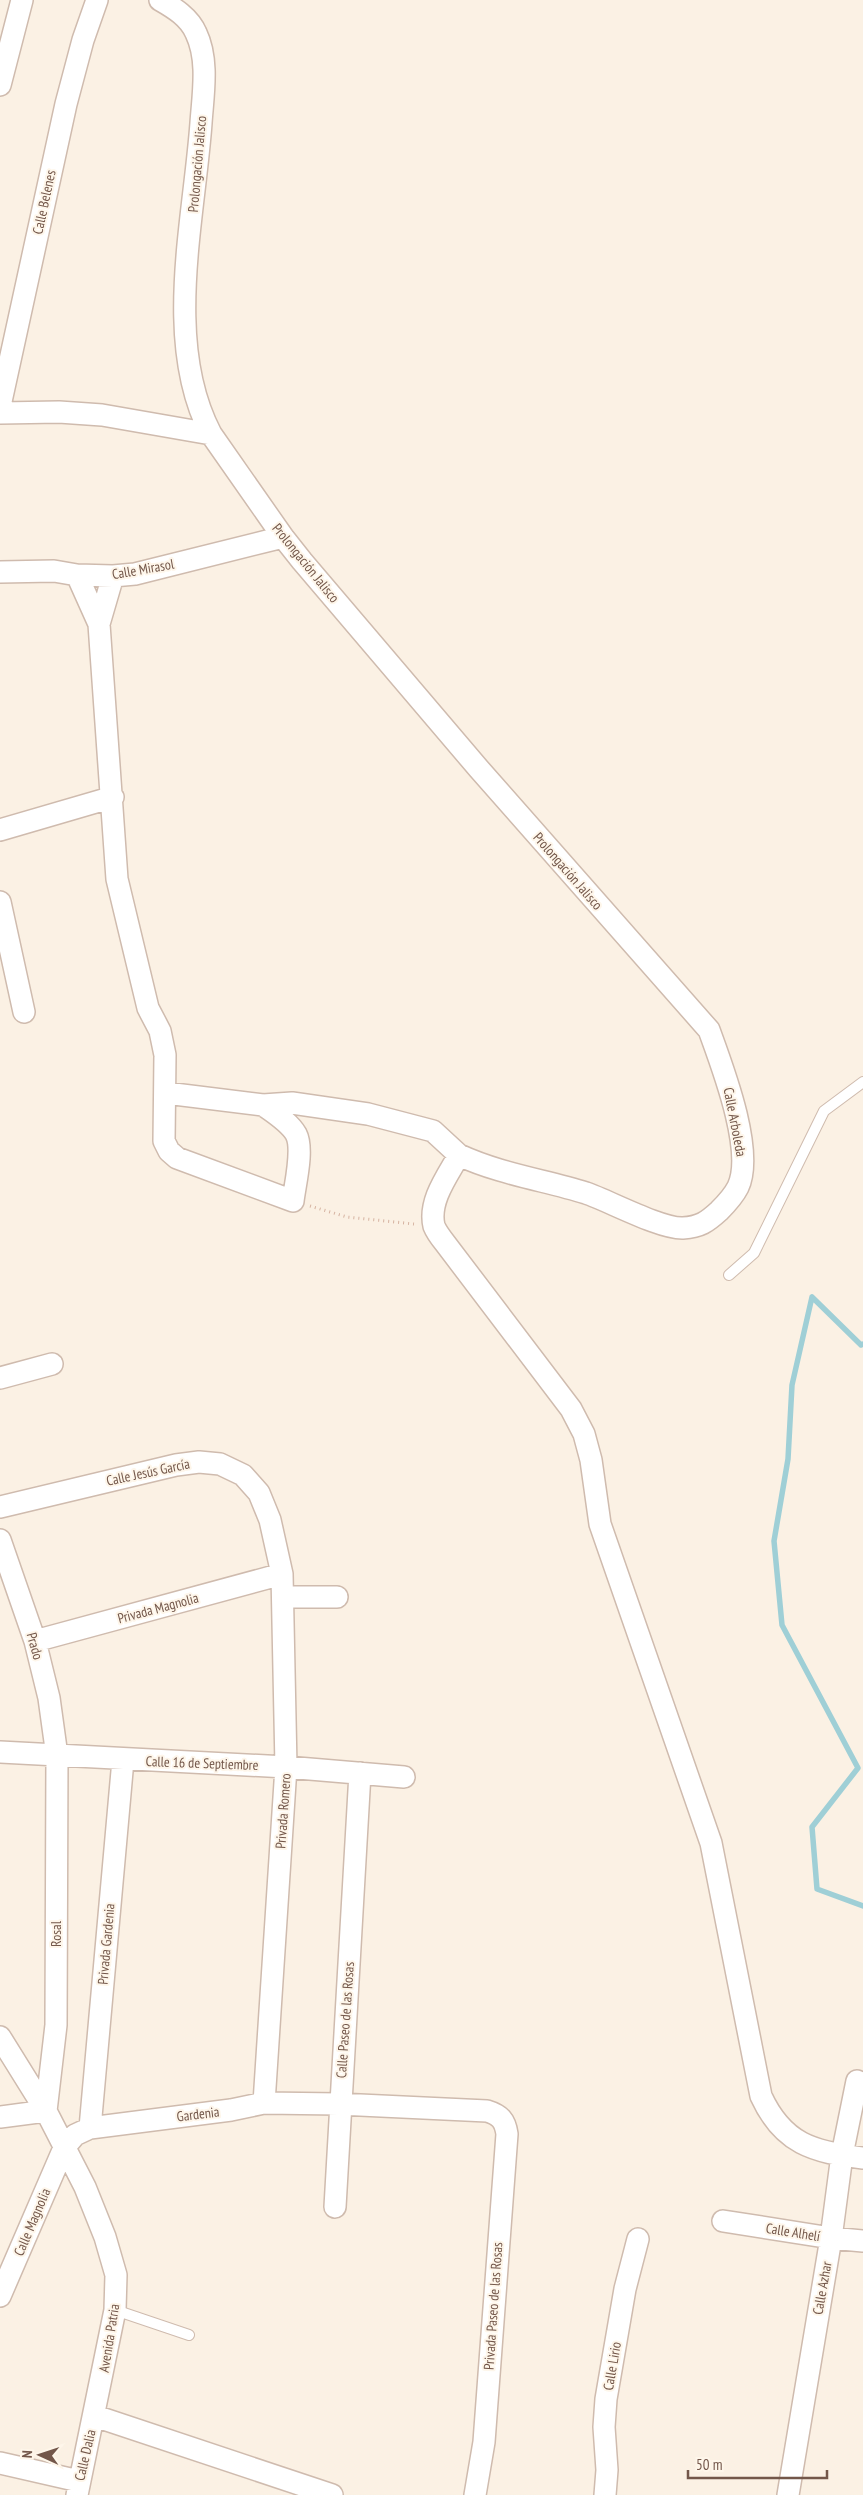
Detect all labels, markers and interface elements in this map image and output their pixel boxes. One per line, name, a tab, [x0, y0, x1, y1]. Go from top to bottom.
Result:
street label: Prolongación Jalisco	[184, 115, 210, 213]
street label: Calle Belenes	[28, 168, 60, 236]
street label: Prolongación Jalisco	[269, 520, 343, 606]
street label: Calle Mirasol	[111, 555, 176, 583]
street label: Prolongación Jalisco	[529, 829, 607, 913]
street label: Calle Arboleda	[719, 1086, 751, 1158]
street label: Calle Jesús García	[105, 1454, 191, 1490]
street label: Privada Magnolia	[116, 1589, 200, 1627]
street label: Prado	[23, 1630, 47, 1662]
street label: Calle 16 de Septiembre	[145, 1752, 259, 1774]
street label: Privada Romero	[271, 1773, 295, 1849]
street label: Privada Gardenia	[93, 1903, 119, 1985]
street label: Rosal	[47, 1920, 65, 1947]
street label: Calle Paseo de las Rosas	[332, 1961, 358, 2079]
street label: Gardenia	[176, 2102, 220, 2126]
street label: Calle Magnolia	[10, 2185, 54, 2259]
street label: Calle Alhelí	[765, 2219, 821, 2245]
street label: Privada Paseo de las Rosas	[480, 2241, 506, 2371]
street label: Calle Azhar	[808, 2260, 836, 2316]
street label: Avenida Patria	[95, 2302, 123, 2374]
street label: Calle Lirio	[599, 2340, 625, 2392]
street label: Calle Dalia	[70, 2428, 100, 2482]
north arrow	[15, 2430, 65, 2480]
scale bar	[688, 2448, 827, 2480]
text: N	[18, 2450, 36, 2459]
text: 50 m	[696, 2455, 722, 2474]

